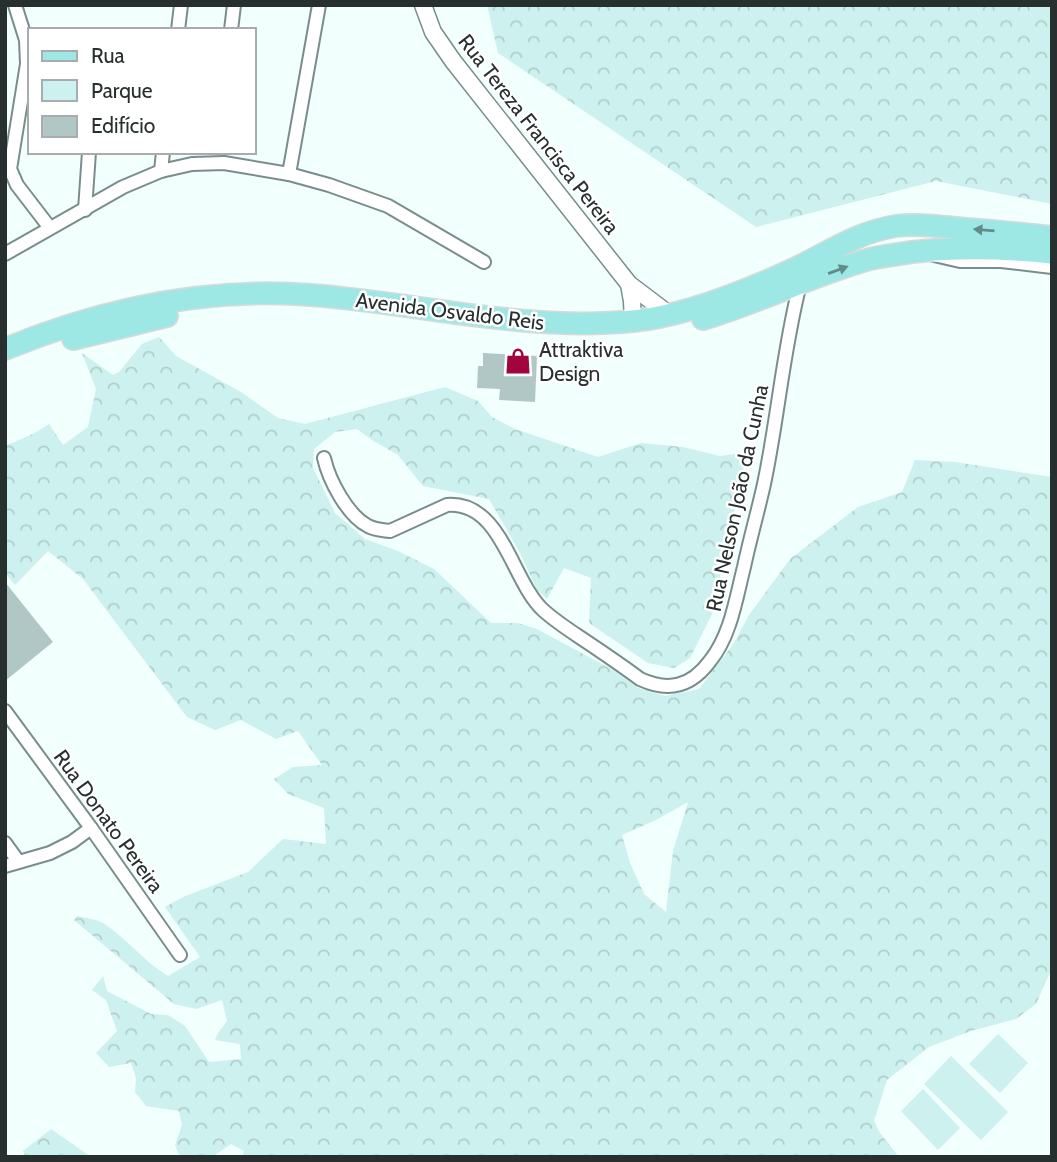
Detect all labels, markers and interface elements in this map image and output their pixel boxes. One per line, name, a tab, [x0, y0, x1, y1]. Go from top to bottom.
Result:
legend	[28, 28, 256, 154]
street label: Rua Tereza Francisca Pereira	[453, 29, 625, 239]
text: Rua	[91, 43, 125, 68]
text: Parque	[91, 78, 153, 103]
text: Edifício	[91, 113, 155, 138]
one-way arrow	[973, 225, 995, 236]
one-way arrow	[827, 264, 848, 275]
street label: Avenida Osvaldo Reis	[354, 287, 546, 335]
place label: Attraktiva Design	[539, 337, 623, 386]
shop icon: Attraktiva Design	[503, 346, 533, 376]
street label: Rua Nelson João da Cunha	[701, 382, 773, 614]
street label: Rua Donato Pereira	[49, 745, 169, 897]

